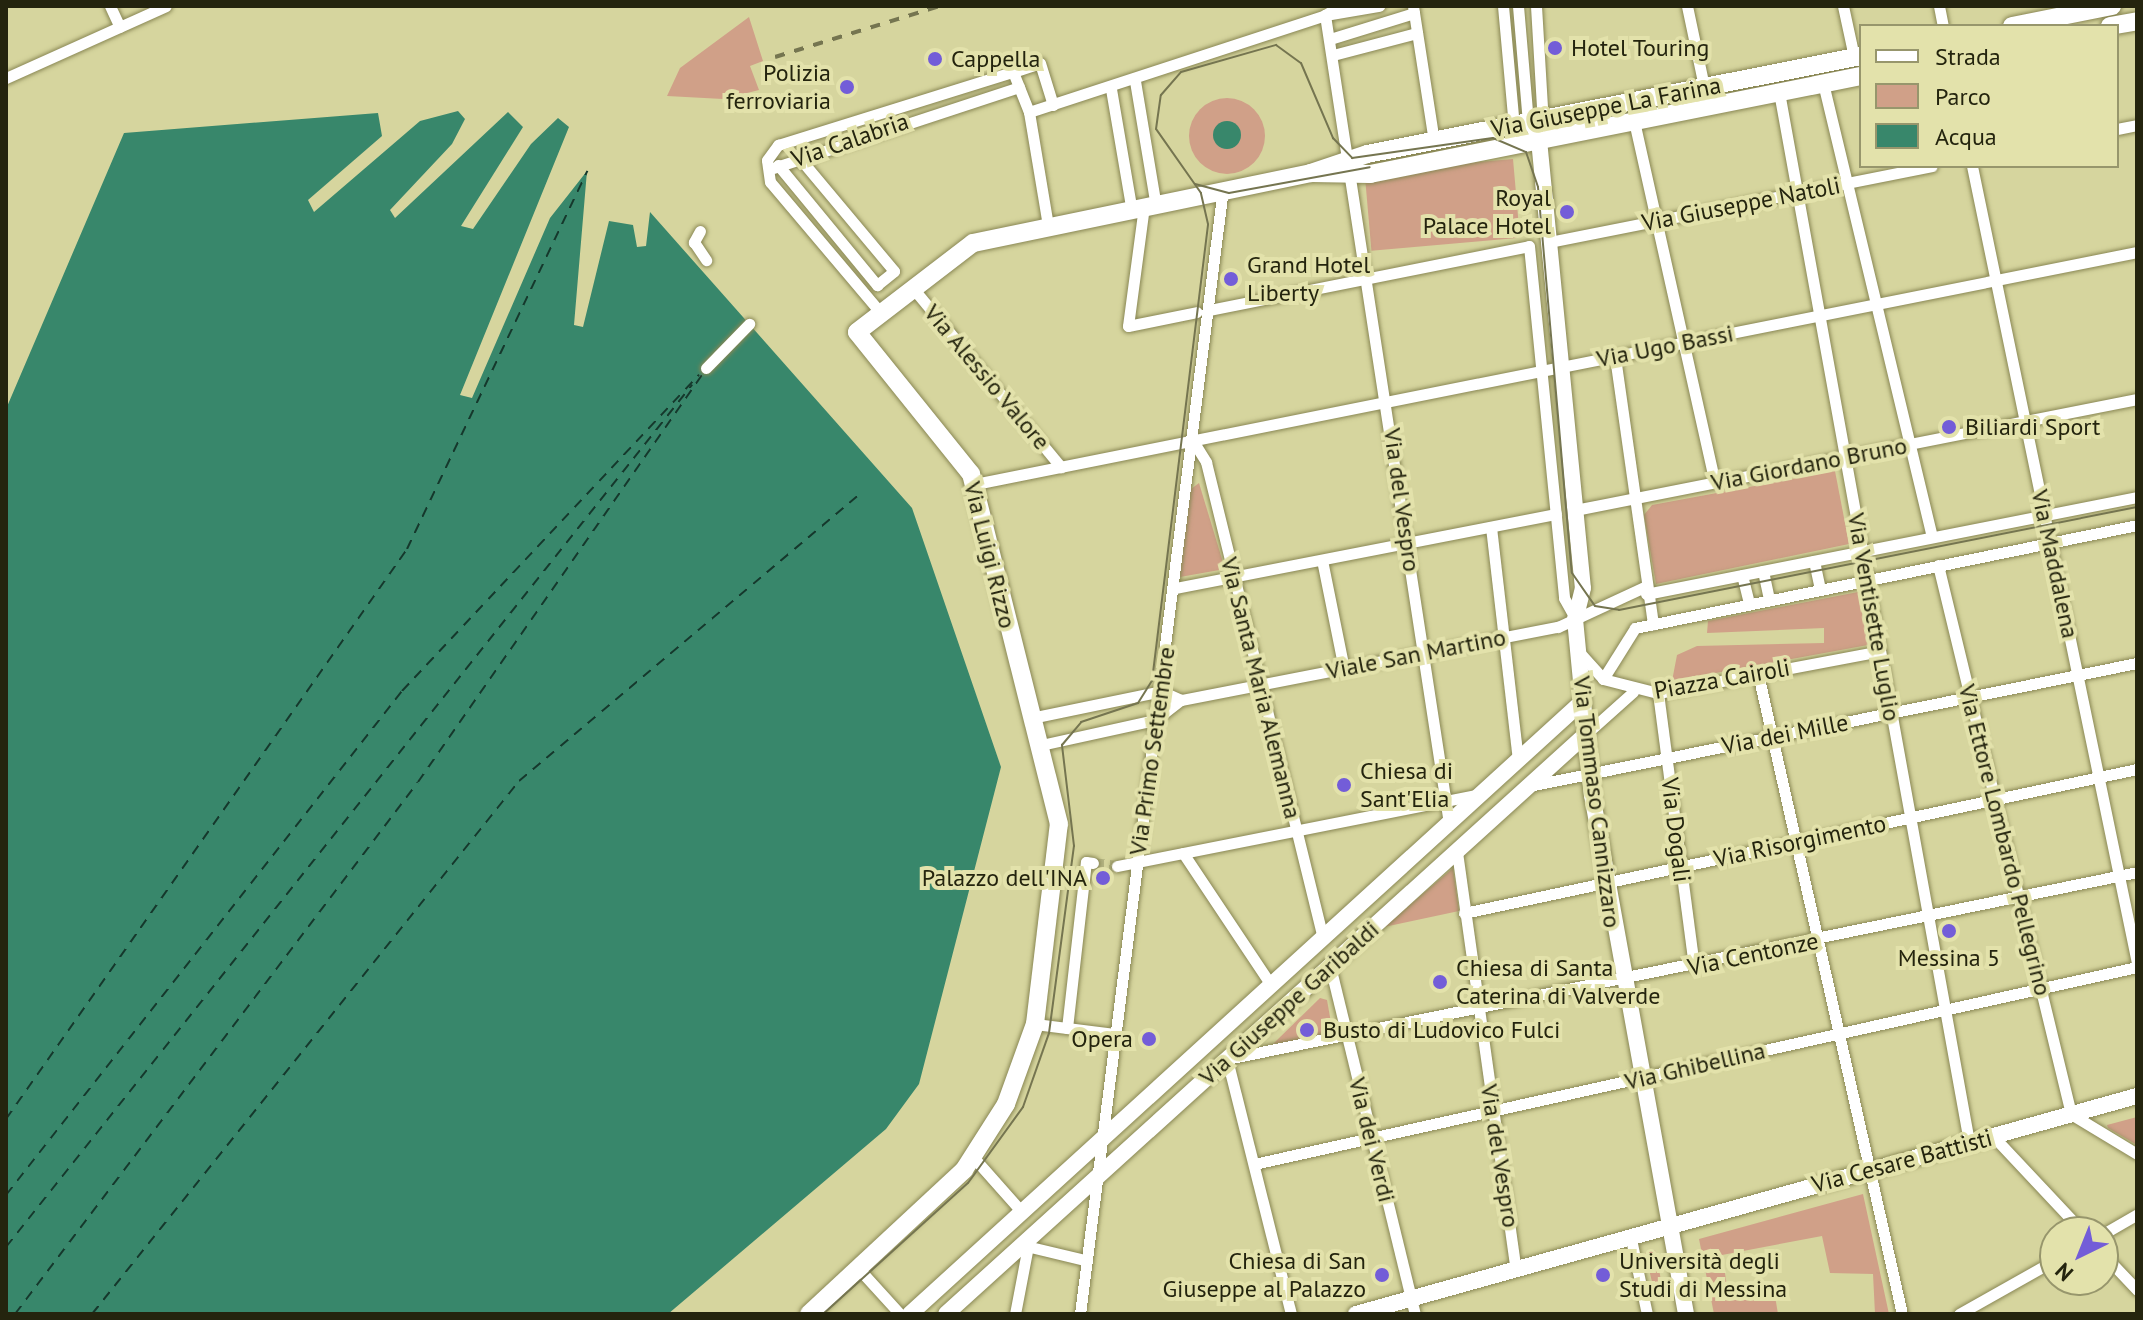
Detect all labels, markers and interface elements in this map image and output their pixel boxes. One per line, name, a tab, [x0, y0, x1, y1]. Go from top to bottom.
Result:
legend	[1859, 24, 2119, 168]
place label: Hotel Touring	[1571, 34, 1710, 62]
marker: Hotel Touring	[1546, 39, 1564, 57]
text: Strada	[1935, 41, 2001, 72]
place label: Cappella	[951, 45, 1040, 73]
marker: Cappella	[926, 50, 944, 68]
place label: Polizia ferroviaria	[726, 59, 831, 115]
street label: Via Giuseppe La Farina	[1489, 71, 1723, 143]
marker: Polizia ferroviaria	[838, 78, 856, 96]
text: Parco	[1935, 81, 1991, 112]
street label: Via Calabria	[788, 107, 912, 173]
text: Acqua	[1935, 121, 1997, 152]
street label: Via Giuseppe Natoli	[1639, 171, 1843, 237]
place label: Royal Palace Hotel	[1423, 184, 1551, 240]
marker: Royal Palace Hotel	[1558, 203, 1576, 221]
place label: Grand Hotel Liberty	[1247, 251, 1370, 307]
marker: Grand Hotel Liberty	[1222, 270, 1240, 288]
street label: Via Alessio Valore	[917, 298, 1057, 456]
street label: Via Ugo Bassi	[1594, 319, 1736, 373]
place label: Biliardi Sport	[1965, 413, 2100, 441]
marker: Biliardi Sport	[1940, 418, 1958, 436]
street label: Via del Vespro	[1378, 426, 1426, 574]
street label: Via Giordano Bruno	[1709, 431, 1909, 497]
street label: Via Luigi Rizzo	[958, 479, 1022, 631]
street label: Via Maddalena	[2025, 487, 2085, 641]
street label: Via Ventisette Luglio	[1841, 510, 1907, 724]
street label: Via Santa Maria Alemanna	[1214, 554, 1308, 822]
street label: Viale San Martino	[1324, 622, 1508, 686]
street label: Via Primo Settembre	[1123, 645, 1181, 857]
street label: Piazza Cairoli	[1652, 653, 1792, 705]
street label: Via Tommaso Cannizzaro	[1567, 674, 1627, 930]
street label: Via Ettore Lombardo Pellegrino	[1952, 681, 2058, 999]
street label: Via dei Mille	[1719, 708, 1851, 760]
place label: Chiesa di Sant'Elia	[1360, 757, 1453, 813]
marker: Chiesa di Sant'Elia	[1335, 776, 1353, 794]
street label: Via Dogali	[1655, 776, 1697, 884]
street label: Via Risorgimento	[1711, 809, 1889, 873]
place label: Palazzo dell'INA	[922, 864, 1087, 892]
marker: Palazzo dell'INA	[1094, 869, 1112, 887]
street label: Via Giuseppe Garibaldi	[1193, 915, 1385, 1091]
marker: Messina 5	[1940, 922, 1958, 940]
street label: Via Centonze	[1685, 926, 1821, 982]
place label: Messina 5	[1898, 944, 2000, 972]
place label: Chiesa di Santa Caterina di Valverde	[1456, 954, 1661, 1010]
marker: Chiesa di Santa Caterina di Valverde	[1431, 973, 1449, 991]
place label: Busto di Ludovico Fulci	[1323, 1016, 1560, 1044]
marker: Busto di Ludovico Fulci	[1298, 1021, 1316, 1039]
place label: Opera	[1071, 1025, 1133, 1053]
marker: Opera	[1140, 1030, 1158, 1048]
street label: Via Ghibellina	[1622, 1036, 1768, 1096]
street label: Via dei Verdi	[1343, 1074, 1401, 1206]
street label: Via del Vespro	[1474, 1082, 1526, 1230]
street label: Via Cesare Battisti	[1809, 1123, 1995, 1199]
north arrow	[2039, 1216, 2119, 1296]
place label: Chiesa di San Giuseppe al Palazzo	[1162, 1247, 1366, 1303]
place label: Università degli Studi di Messina	[1619, 1247, 1787, 1303]
text: N	[2049, 1257, 2079, 1287]
marker: Chiesa di San Giuseppe al Palazzo	[1373, 1266, 1391, 1284]
marker: Università degli Studi di Messina	[1594, 1266, 1612, 1284]

